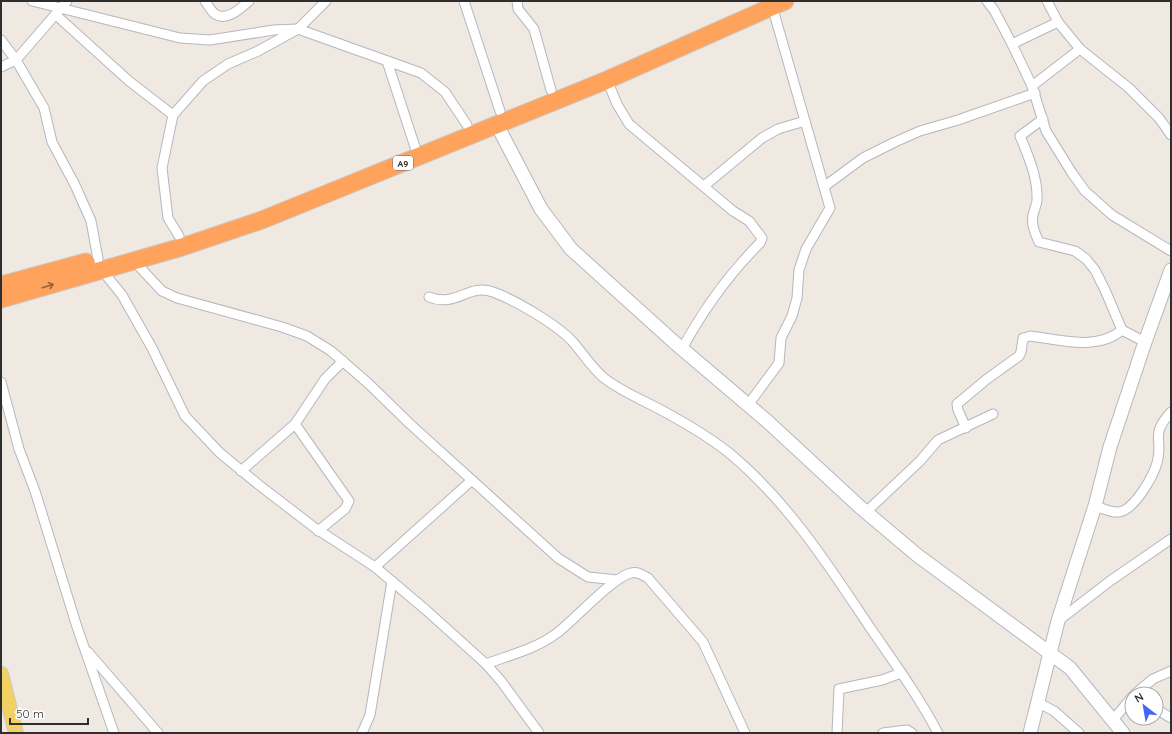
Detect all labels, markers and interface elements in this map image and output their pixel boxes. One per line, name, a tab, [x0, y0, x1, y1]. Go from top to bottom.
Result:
road number: A9	[393, 156, 413, 170]
one-way arrow	[42, 281, 54, 289]
north arrow	[1124, 686, 1164, 726]
text: N	[1132, 689, 1146, 706]
scale bar	[10, 700, 88, 726]
text: 50 m	[16, 706, 44, 721]

